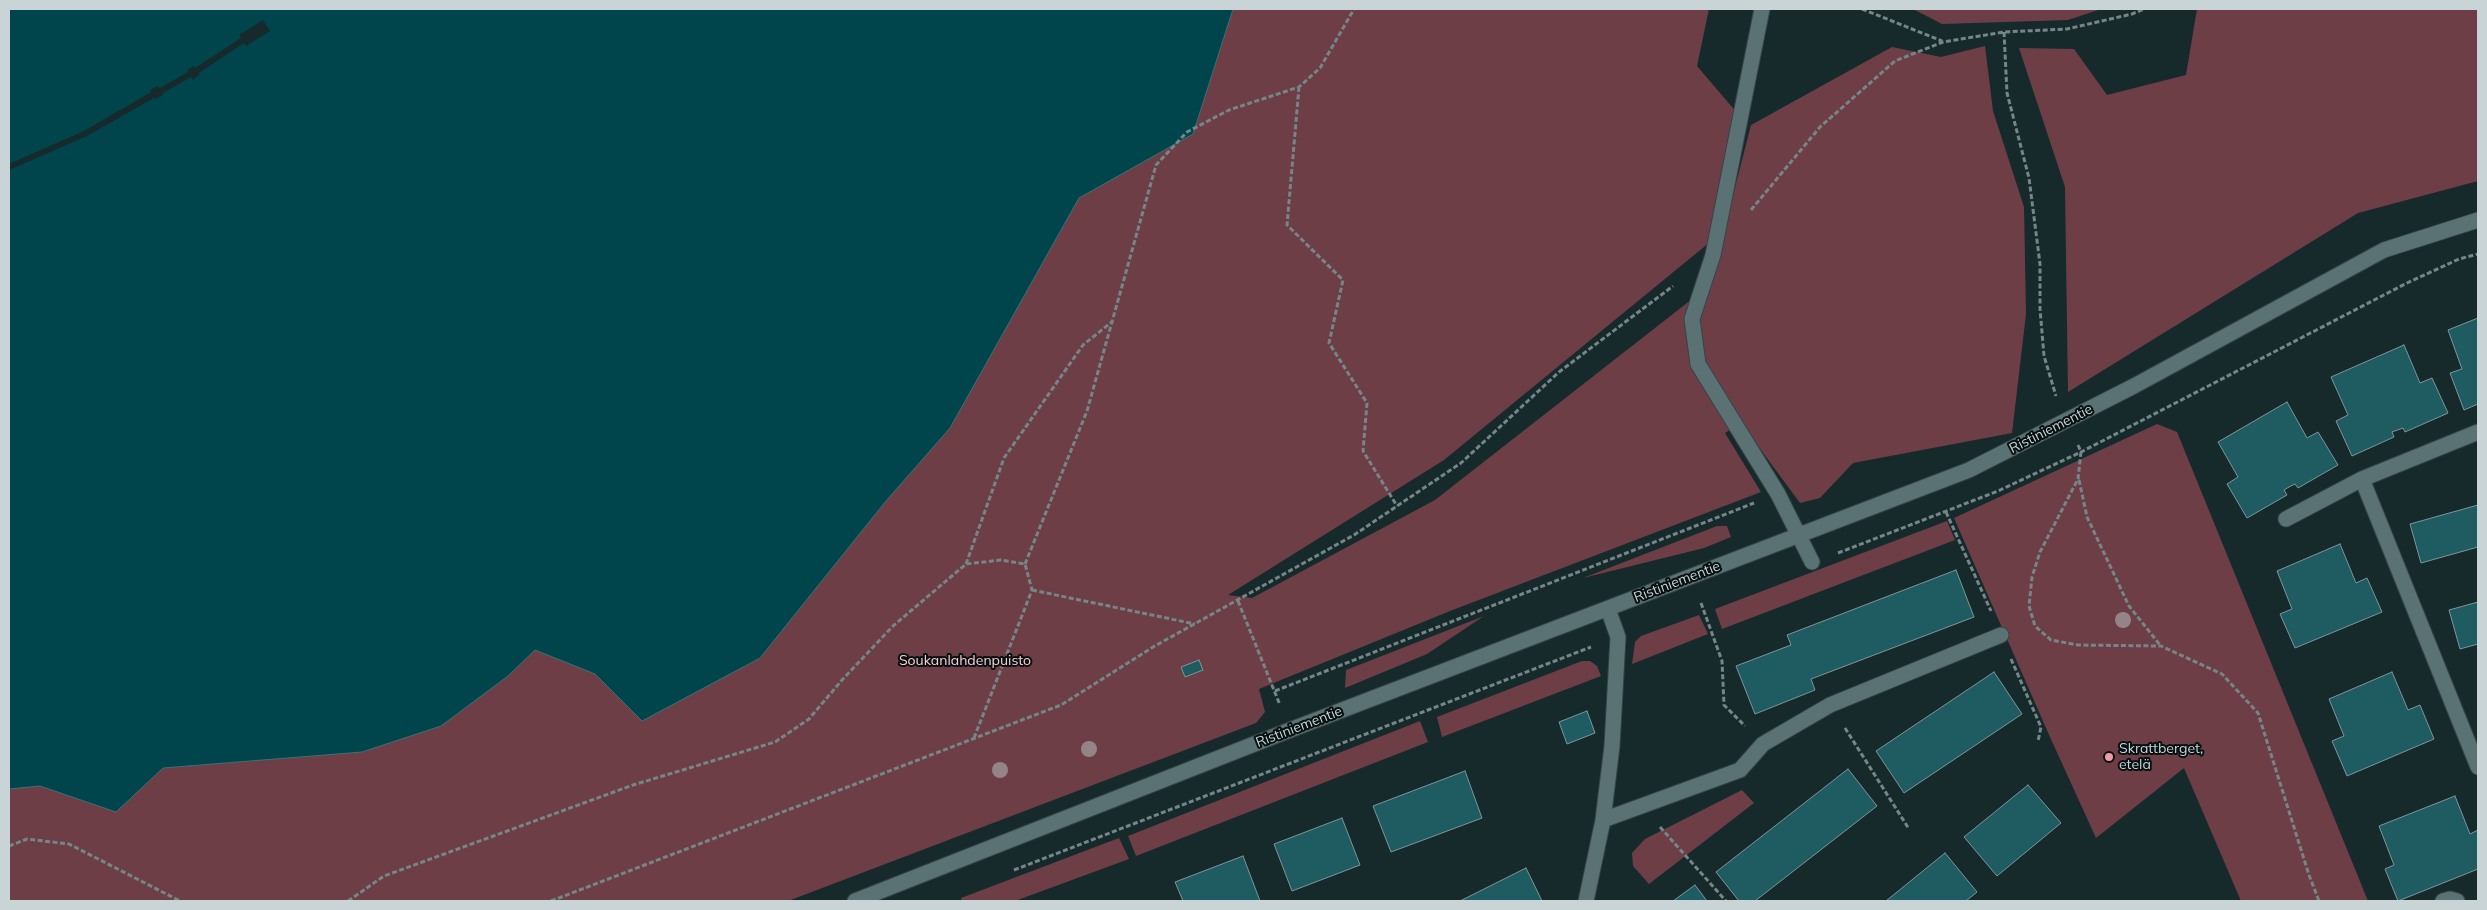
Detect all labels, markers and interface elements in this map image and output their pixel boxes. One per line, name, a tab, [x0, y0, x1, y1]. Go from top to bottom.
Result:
street label: Ristiniementie	[2007, 401, 2095, 457]
street label: Ristiniementie	[1631, 558, 1723, 606]
park label: Soukanlahdenpuisto	[899, 653, 1031, 669]
street label: Ristiniementie	[1253, 703, 1345, 751]
place label: Skrattberget, etelä	[2119, 741, 2203, 774]
marker: Skrattberget, etelä	[2103, 751, 2115, 763]

